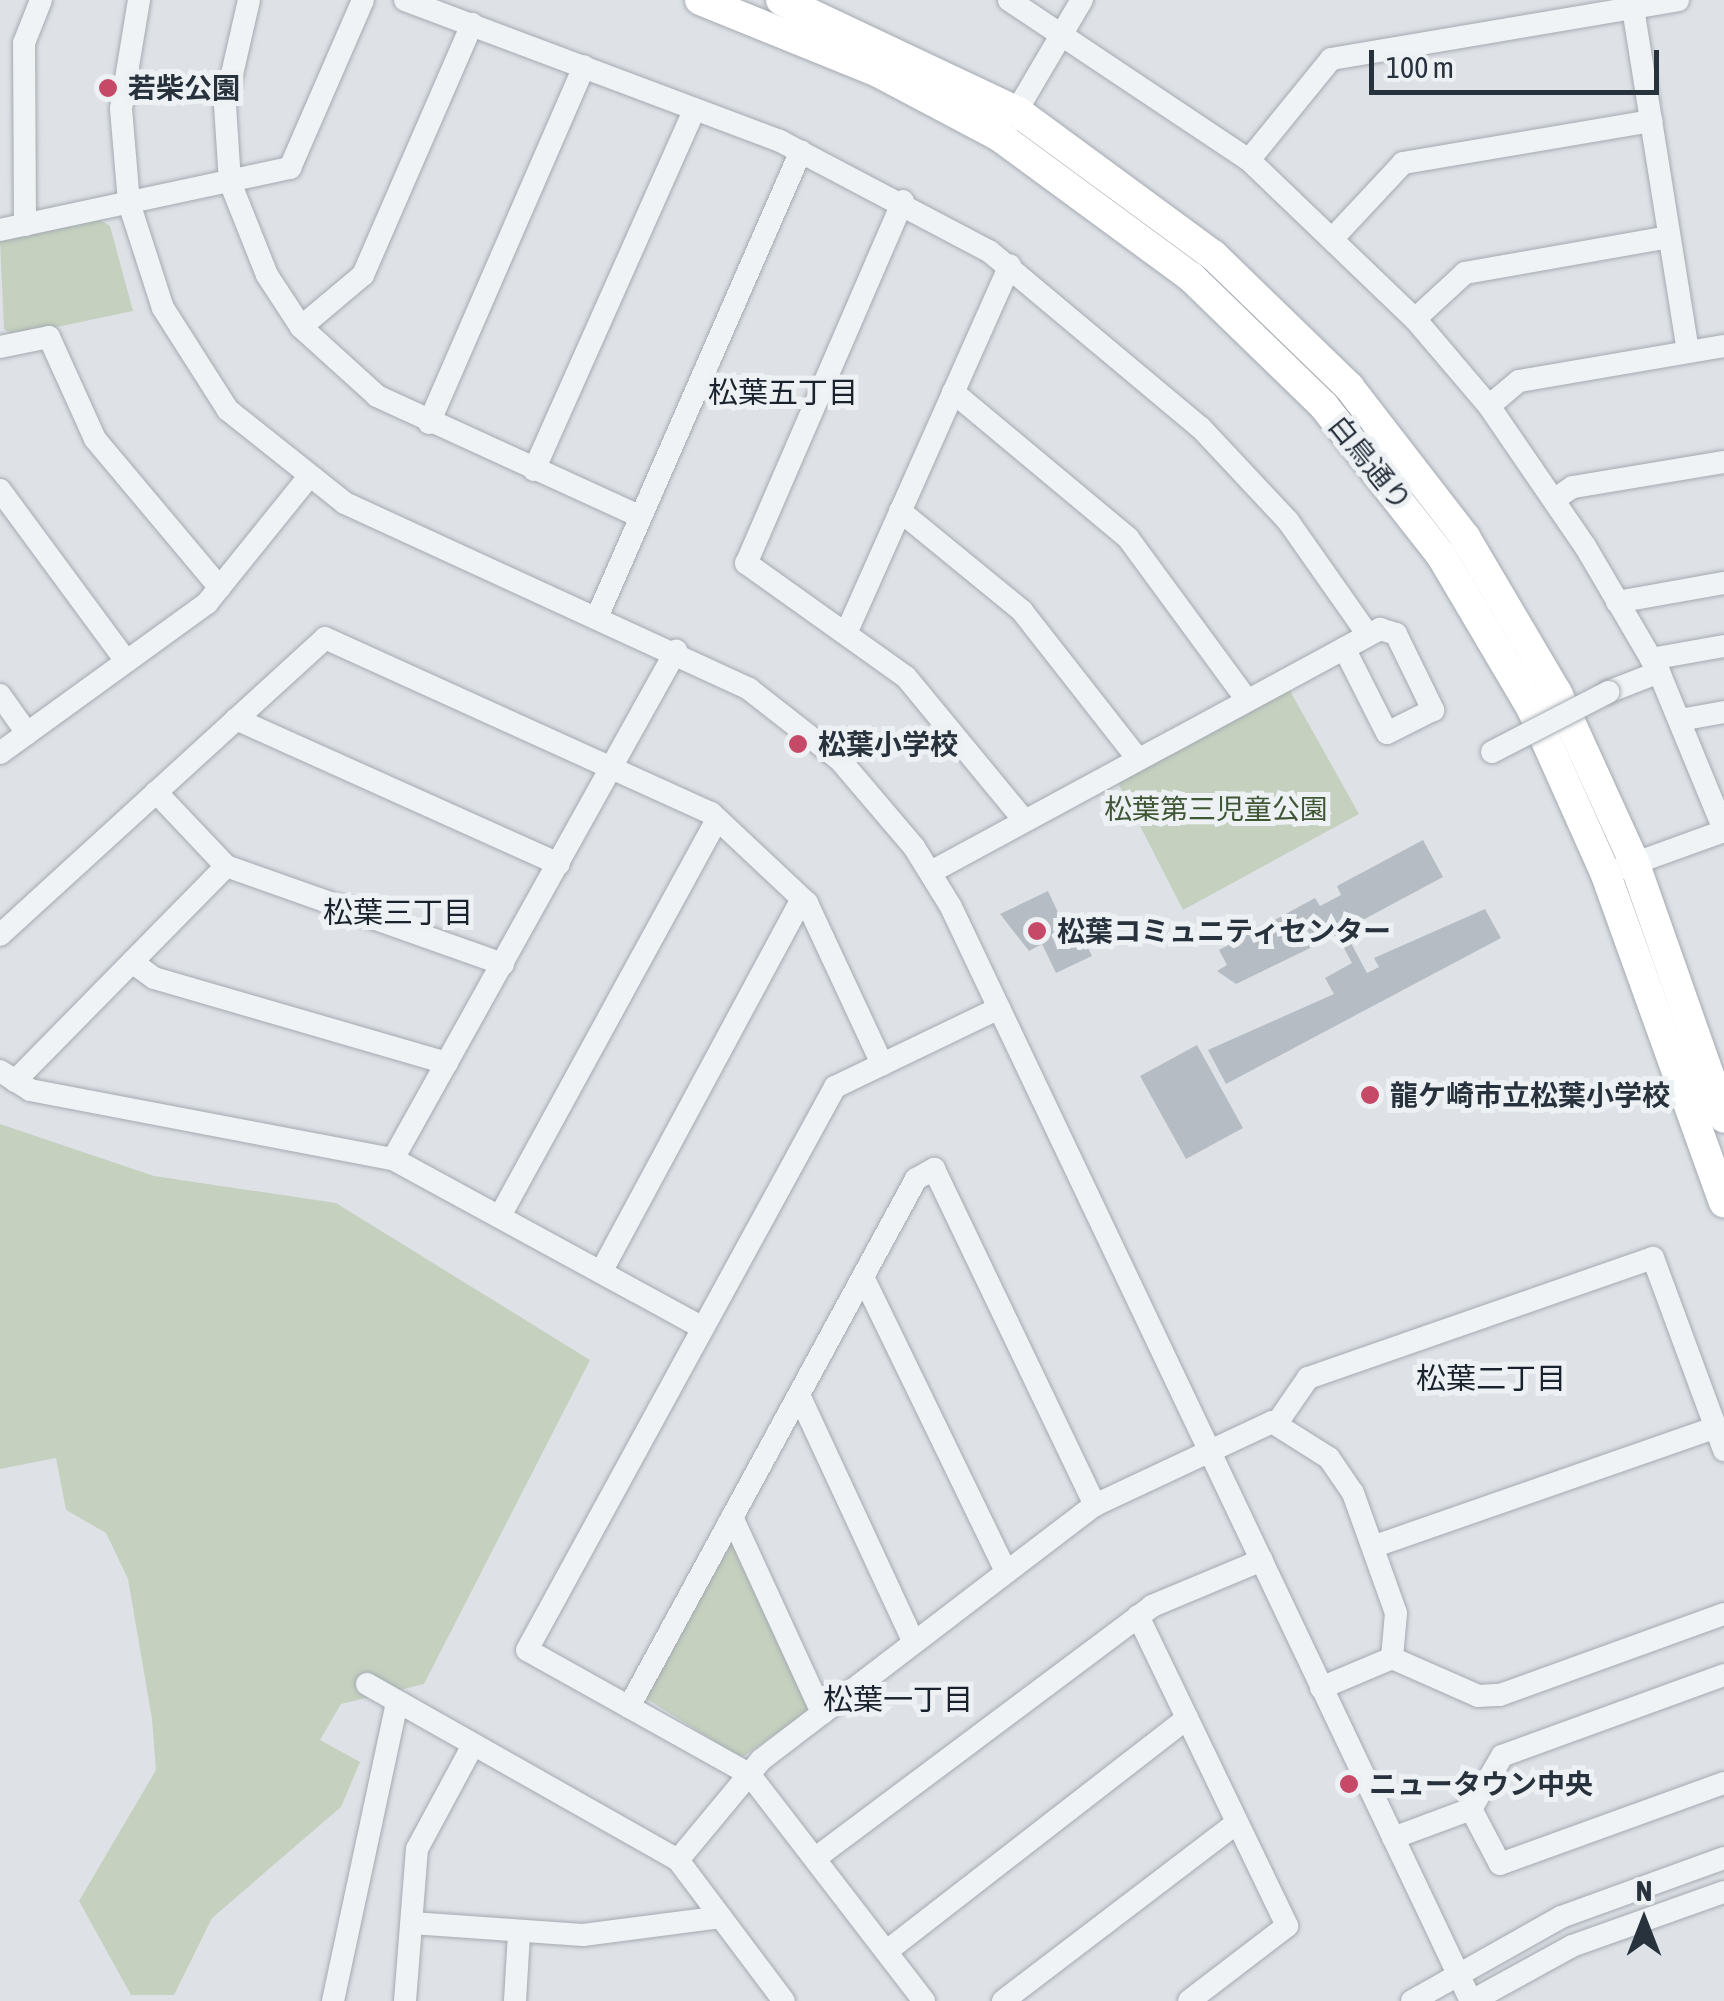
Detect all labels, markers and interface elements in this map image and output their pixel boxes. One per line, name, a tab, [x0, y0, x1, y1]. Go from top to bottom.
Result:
scale bar	[1374, 30, 1664, 92]
text: 100 m	[1386, 50, 1454, 84]
place label: 若柴公園	[128, 71, 240, 105]
marker: 若柴公園	[97, 77, 119, 99]
district label: 松葉五丁目	[708, 374, 858, 410]
street label: 白鳥通り	[1322, 409, 1418, 517]
place label: 松葉小学校	[818, 727, 958, 761]
marker: 松葉小学校	[787, 733, 809, 755]
park label: 松葉第三児童公園	[1104, 792, 1328, 826]
district label: 松葉三丁目	[323, 894, 473, 930]
place label: 松葉コミュニティセンター	[1057, 914, 1393, 948]
marker: 松葉コミュニティセンター	[1026, 920, 1048, 942]
place label: 龍ケ崎市立松葉小学校	[1390, 1078, 1670, 1112]
marker: 龍ケ崎市立松葉小学校	[1359, 1084, 1381, 1106]
district label: 松葉二丁目	[1416, 1360, 1566, 1396]
district label: 松葉一丁目	[823, 1681, 973, 1717]
place label: ニュータウン中央	[1369, 1767, 1593, 1801]
marker: ニュータウン中央	[1338, 1773, 1360, 1795]
north arrow	[1594, 1871, 1694, 1971]
text: N	[1636, 1875, 1652, 1907]

